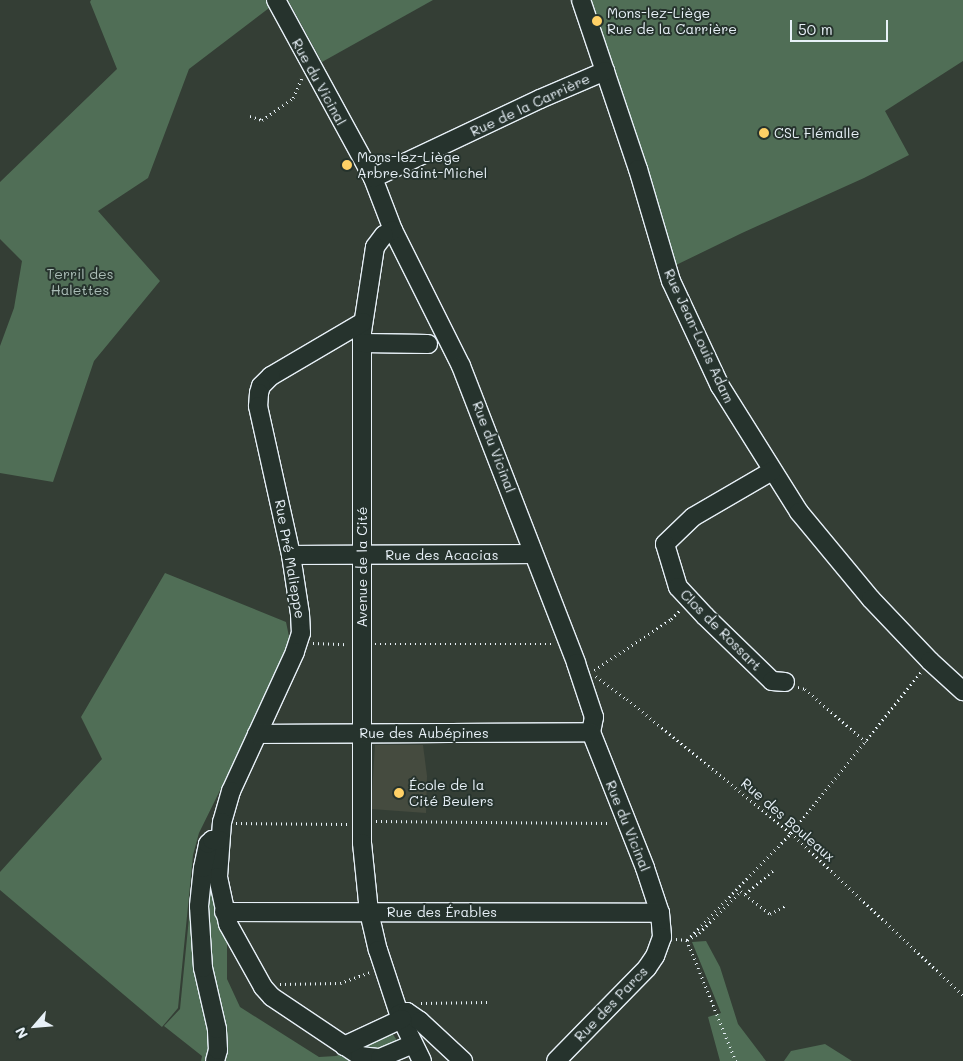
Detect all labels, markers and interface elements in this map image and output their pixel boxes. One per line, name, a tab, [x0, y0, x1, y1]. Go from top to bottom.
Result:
place label: Mons-lez-Liège Rue de la Carrière	[607, 5, 737, 38]
scale bar	[793, 10, 890, 42]
marker: Mons-lez-Liège Rue de la Carrière	[591, 15, 603, 27]
text: 50 m	[798, 19, 833, 39]
street label: Rue du Vicinal	[288, 36, 350, 128]
street label: Rue de la Carrière	[468, 70, 592, 140]
place label: CSL Flémalle	[774, 125, 859, 141]
marker: CSL Flémalle	[758, 127, 770, 139]
place label: Mons-lez-Liège Arbre Saint-Michel	[357, 149, 487, 182]
marker: Mons-lez-Liège Arbre Saint-Michel	[341, 159, 353, 171]
park label: Terril des Halettes	[46, 266, 114, 298]
street label: Rue Jean-Louis Adam	[661, 266, 737, 406]
street label: Rue du Vicinal	[469, 399, 519, 495]
street label: Rue Pré Malieppe	[271, 498, 309, 620]
street label: Avenue de la Cité	[354, 507, 370, 627]
street label: Rue des Acacias	[385, 547, 499, 563]
street label: Clos de Rossart	[677, 586, 765, 674]
street label: Rue des Aubépines	[359, 725, 489, 741]
street label: Rue des Bouleaux	[738, 775, 838, 865]
place label: École de la Cité Beulers	[409, 777, 494, 810]
street label: Rue du Vicinal	[602, 778, 654, 874]
marker: École de la Cité Beulers	[393, 787, 405, 799]
street label: Rue des Érables	[387, 904, 497, 920]
street label: Rue des Parcs	[571, 963, 651, 1045]
north arrow	[10, 1001, 60, 1051]
text: N	[10, 1024, 32, 1042]

